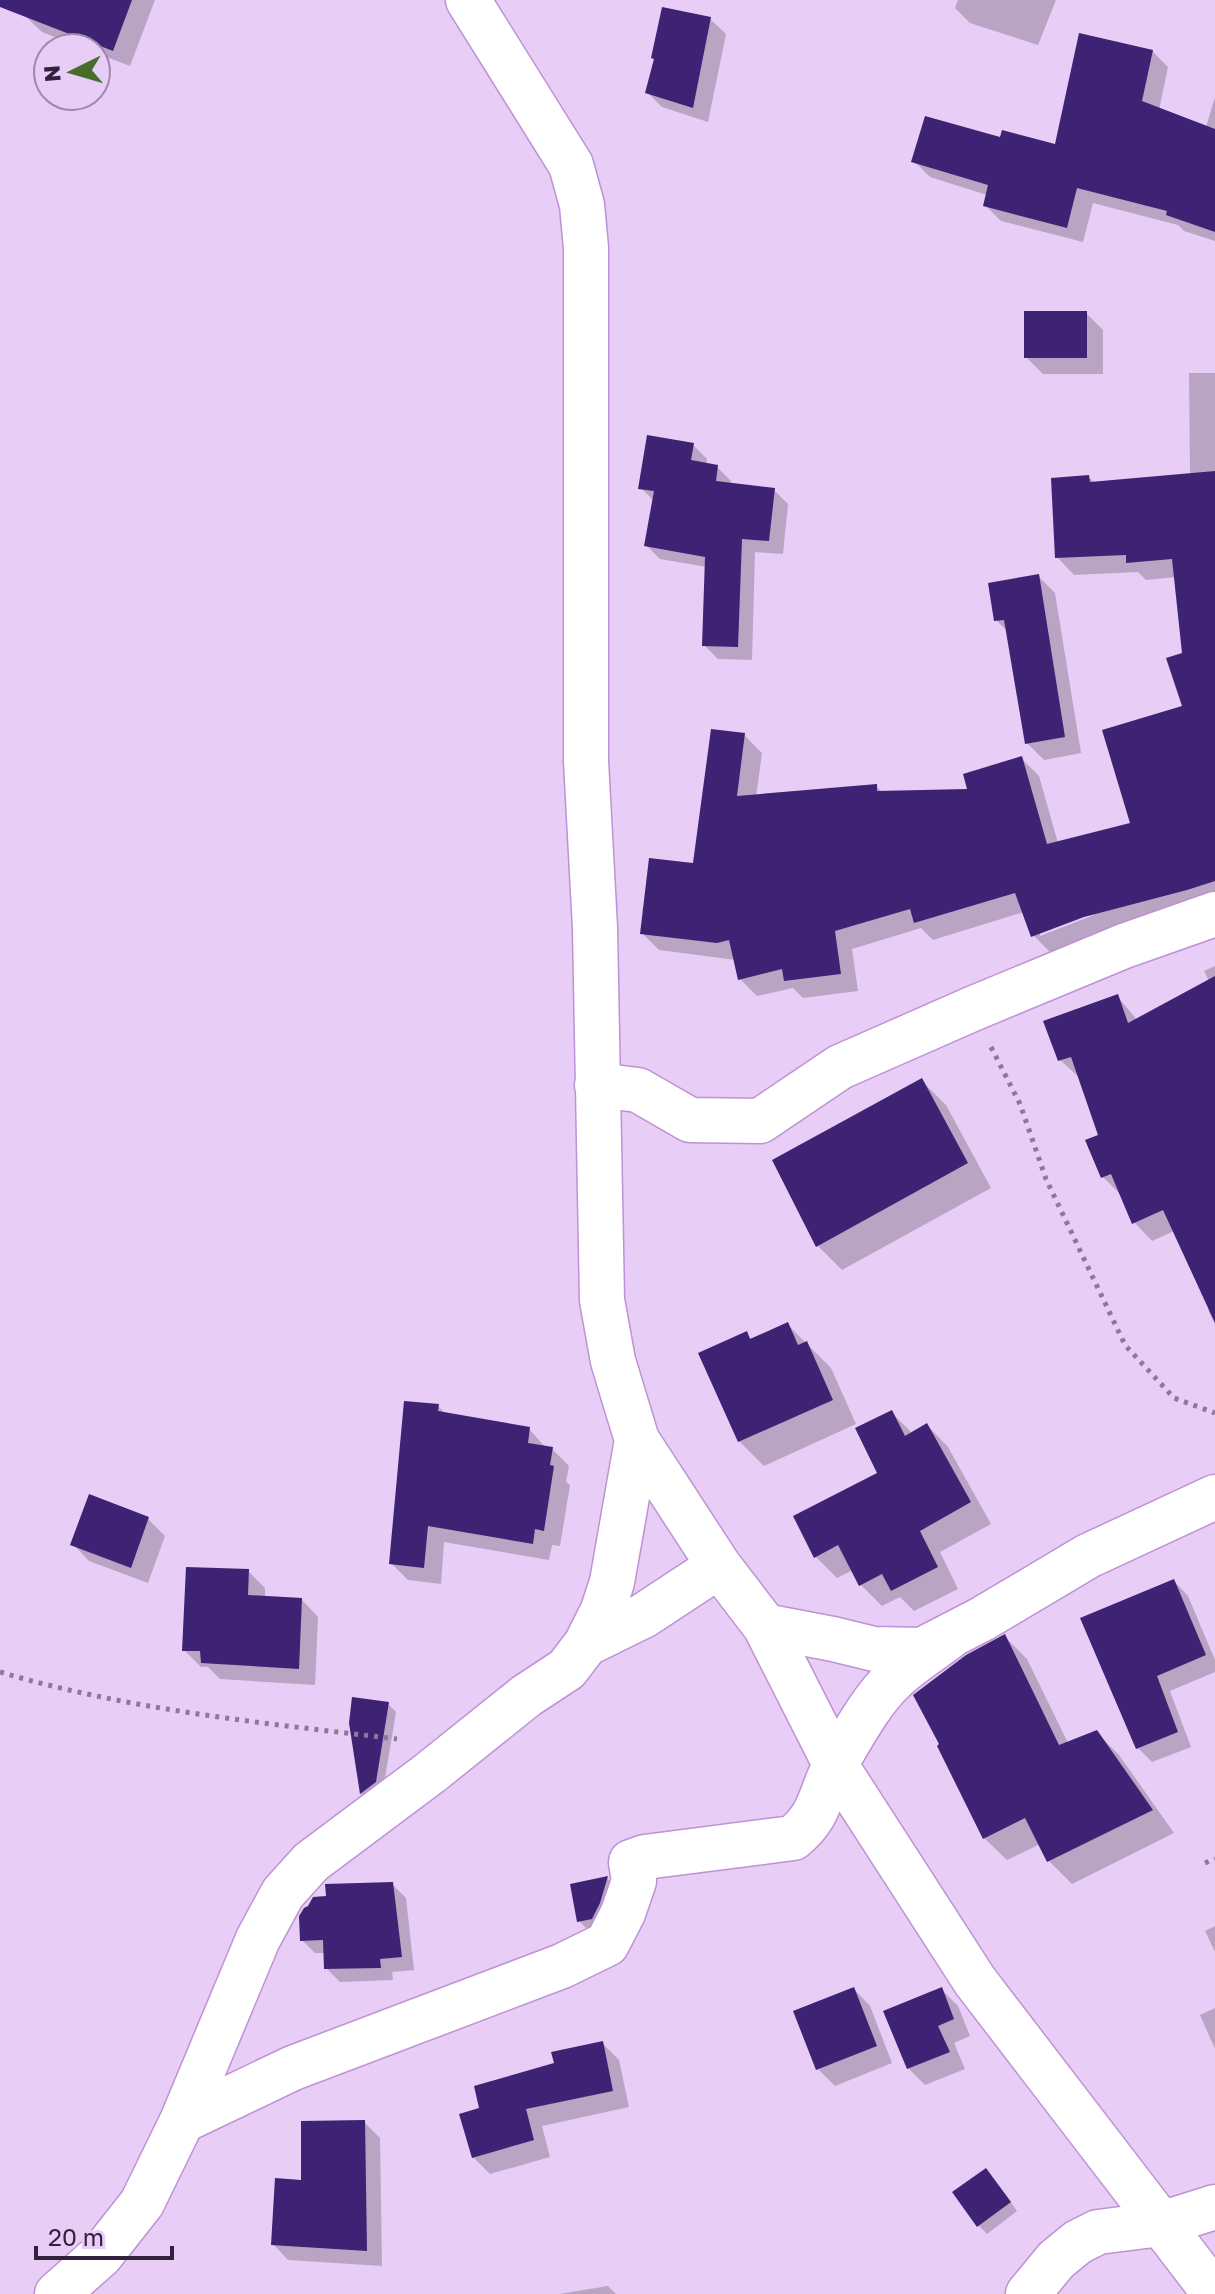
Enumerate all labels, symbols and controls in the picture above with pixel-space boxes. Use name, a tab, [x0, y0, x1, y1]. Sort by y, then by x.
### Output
north arrow	[32, 32, 112, 112]
text: N	[37, 64, 66, 83]
scale bar	[36, 2210, 172, 2260]
text: 20 m	[48, 2222, 104, 2251]

